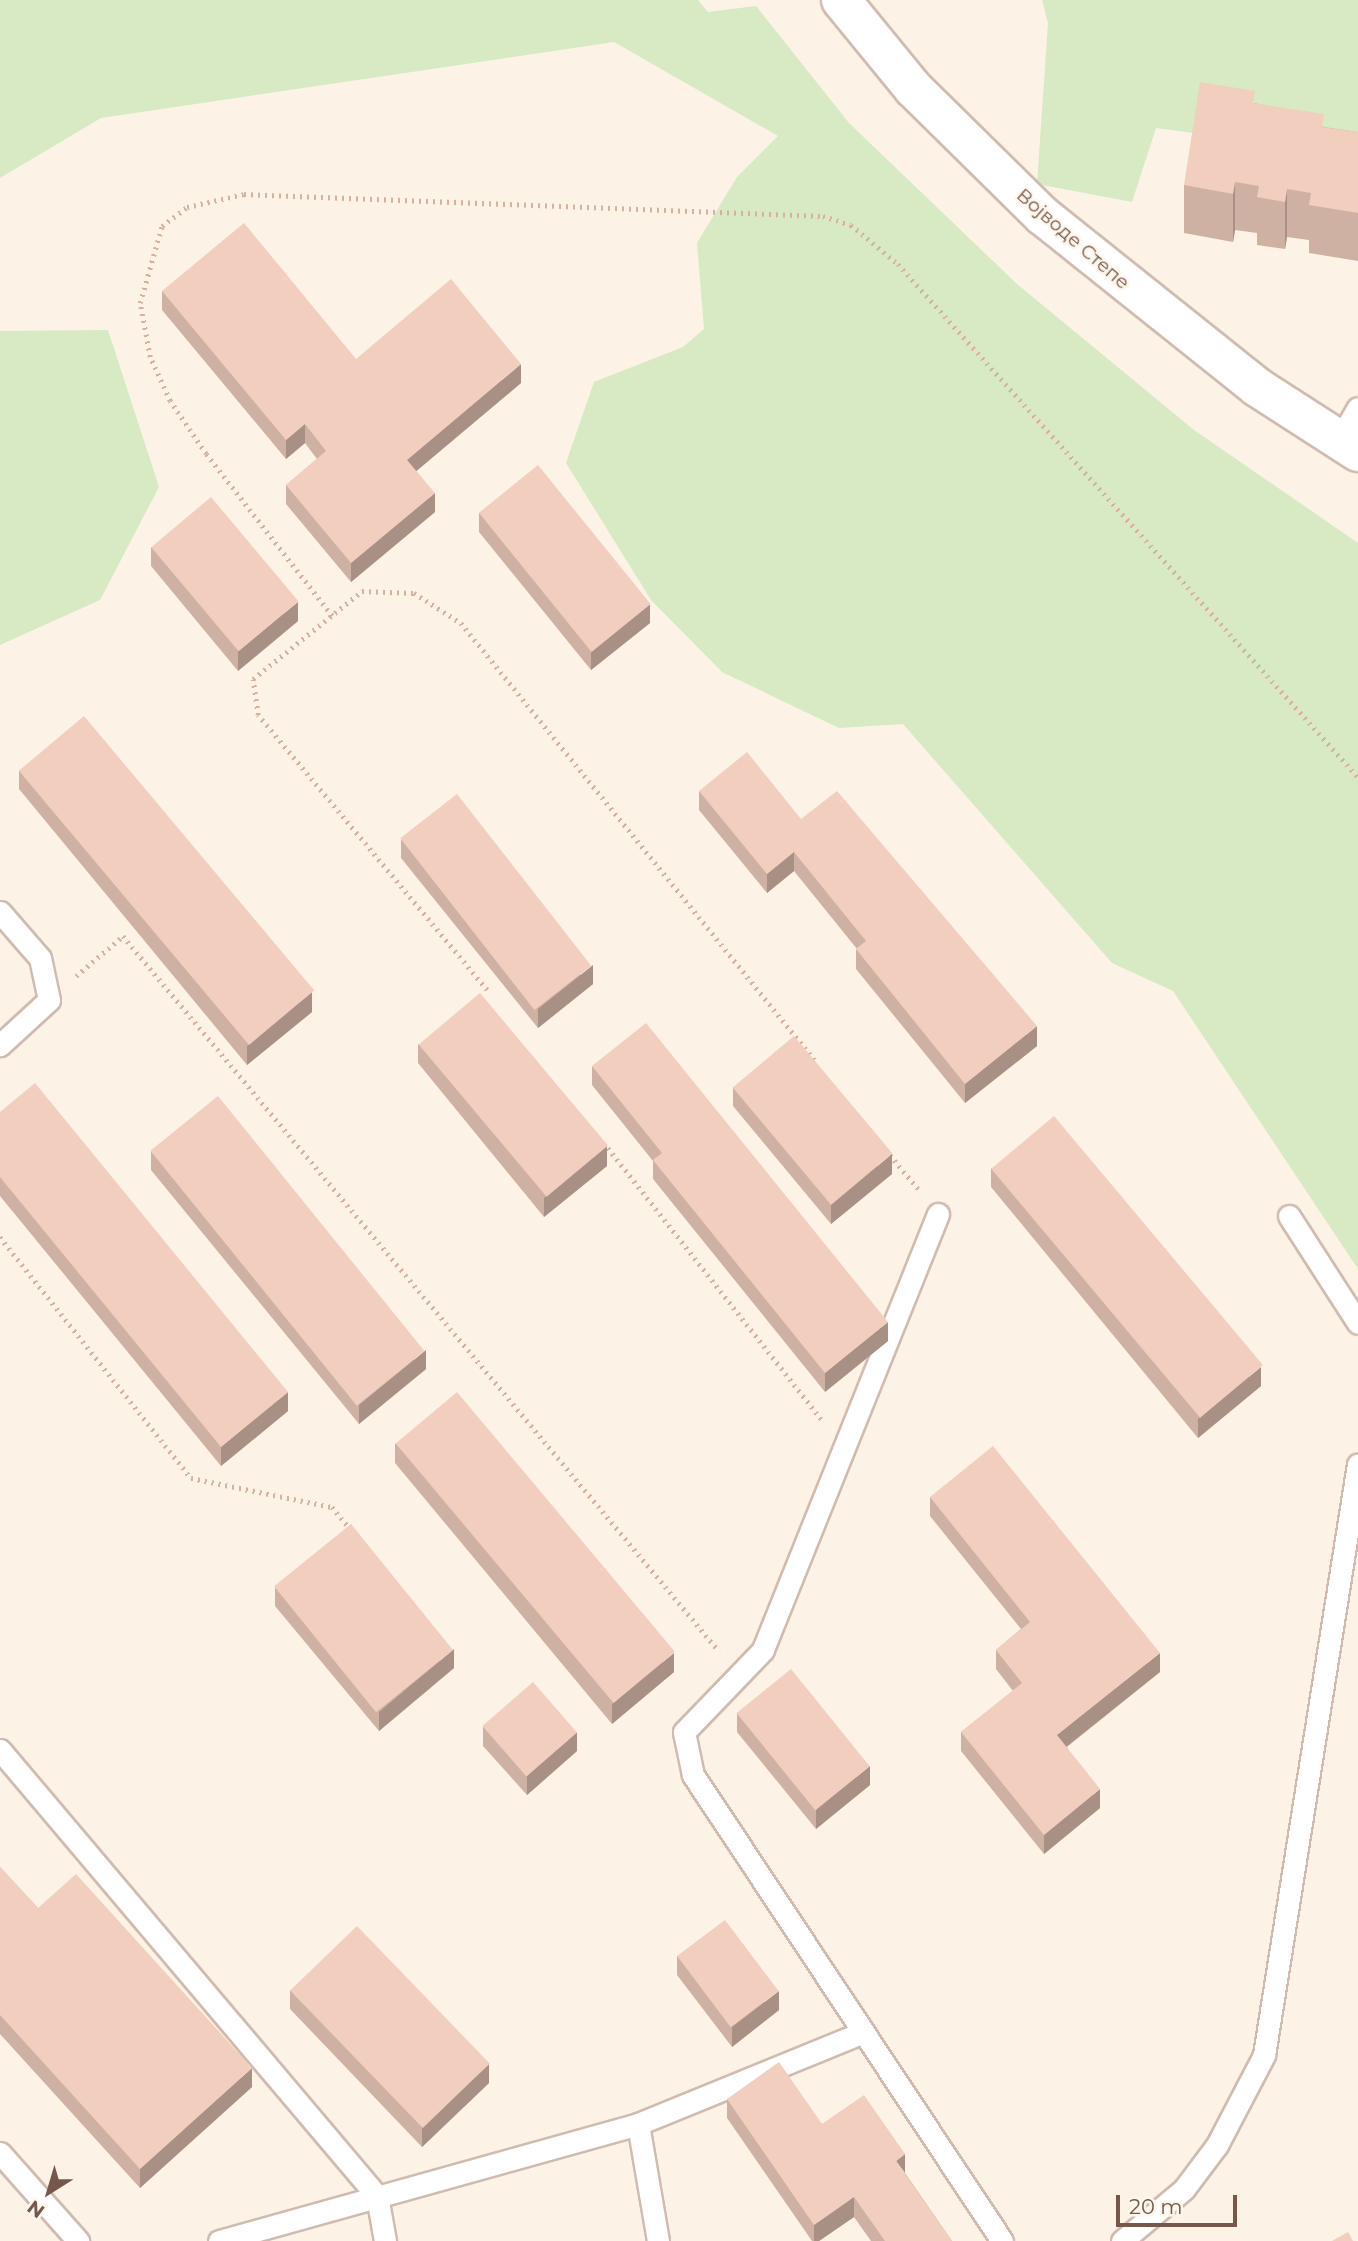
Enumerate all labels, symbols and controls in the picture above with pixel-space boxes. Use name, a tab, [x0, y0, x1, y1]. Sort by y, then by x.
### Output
street label: Војводе Степе	[1012, 184, 1134, 294]
north arrow	[14, 2157, 84, 2227]
scale bar	[1120, 2182, 1241, 2226]
text: 20 m	[1129, 2194, 1183, 2219]
text: N	[23, 2195, 49, 2223]

